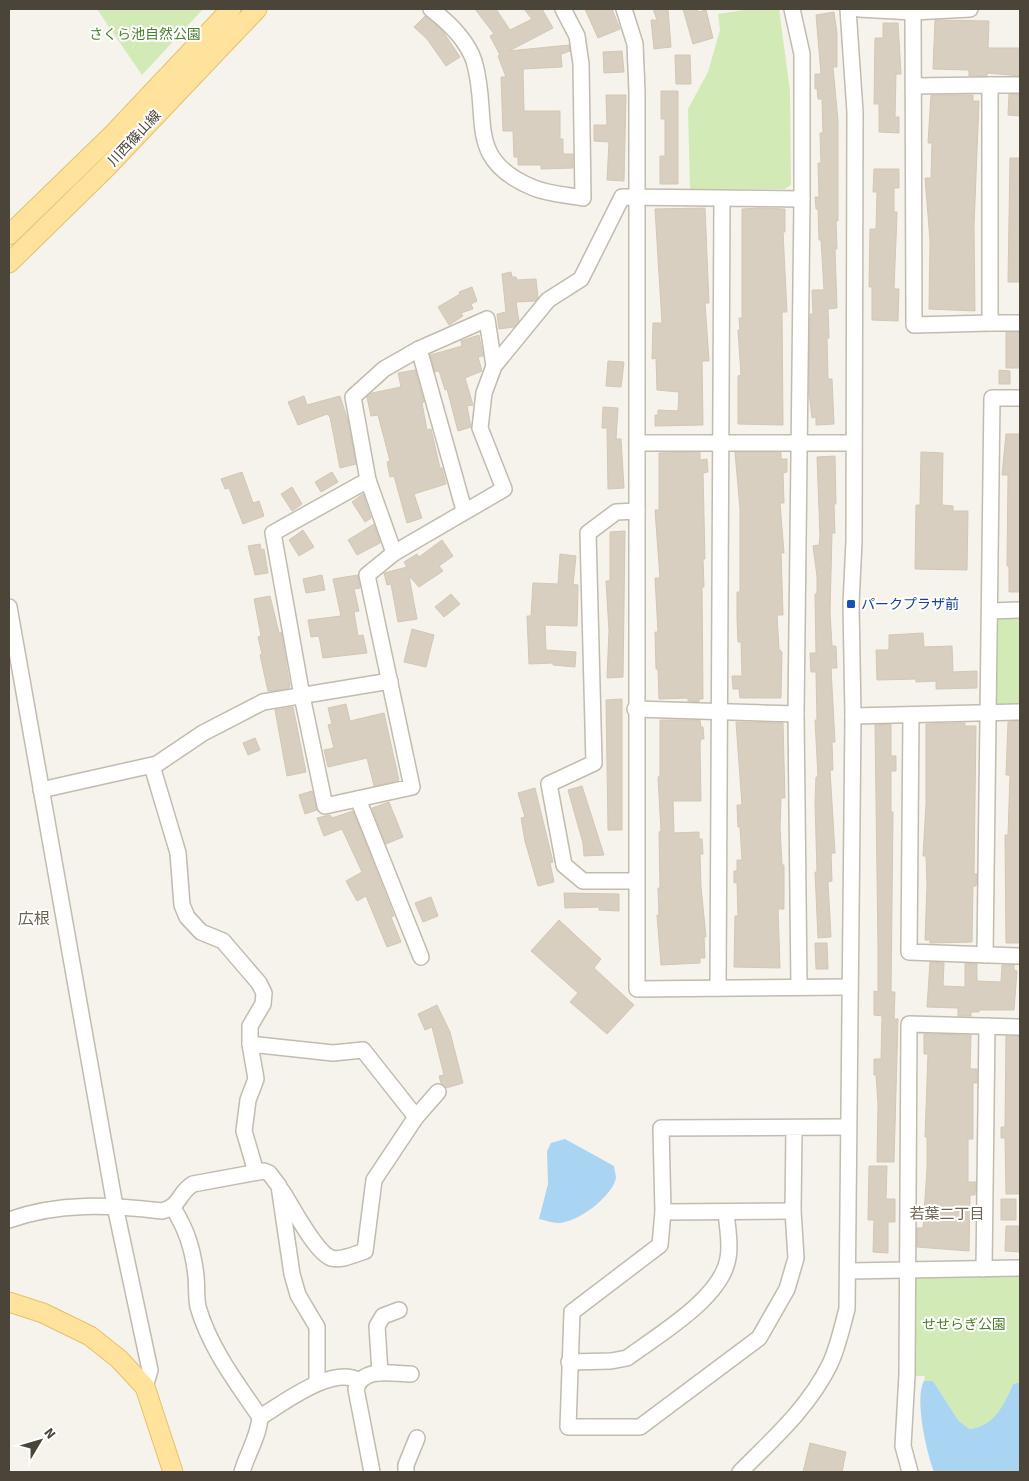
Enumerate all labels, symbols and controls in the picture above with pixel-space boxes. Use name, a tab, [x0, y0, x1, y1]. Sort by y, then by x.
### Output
park label: さくら池自然公園	[89, 25, 201, 45]
street label: 川西篠山線	[104, 106, 166, 171]
place label: パークプラザ前	[861, 595, 959, 615]
marker: パークプラザ前	[845, 598, 857, 610]
district label: 広根	[18, 908, 50, 930]
district label: 若葉二丁目	[909, 1204, 985, 1225]
park label: せせらぎ公園	[922, 1315, 1006, 1335]
north arrow	[15, 1416, 65, 1466]
text: N	[39, 1424, 60, 1443]

